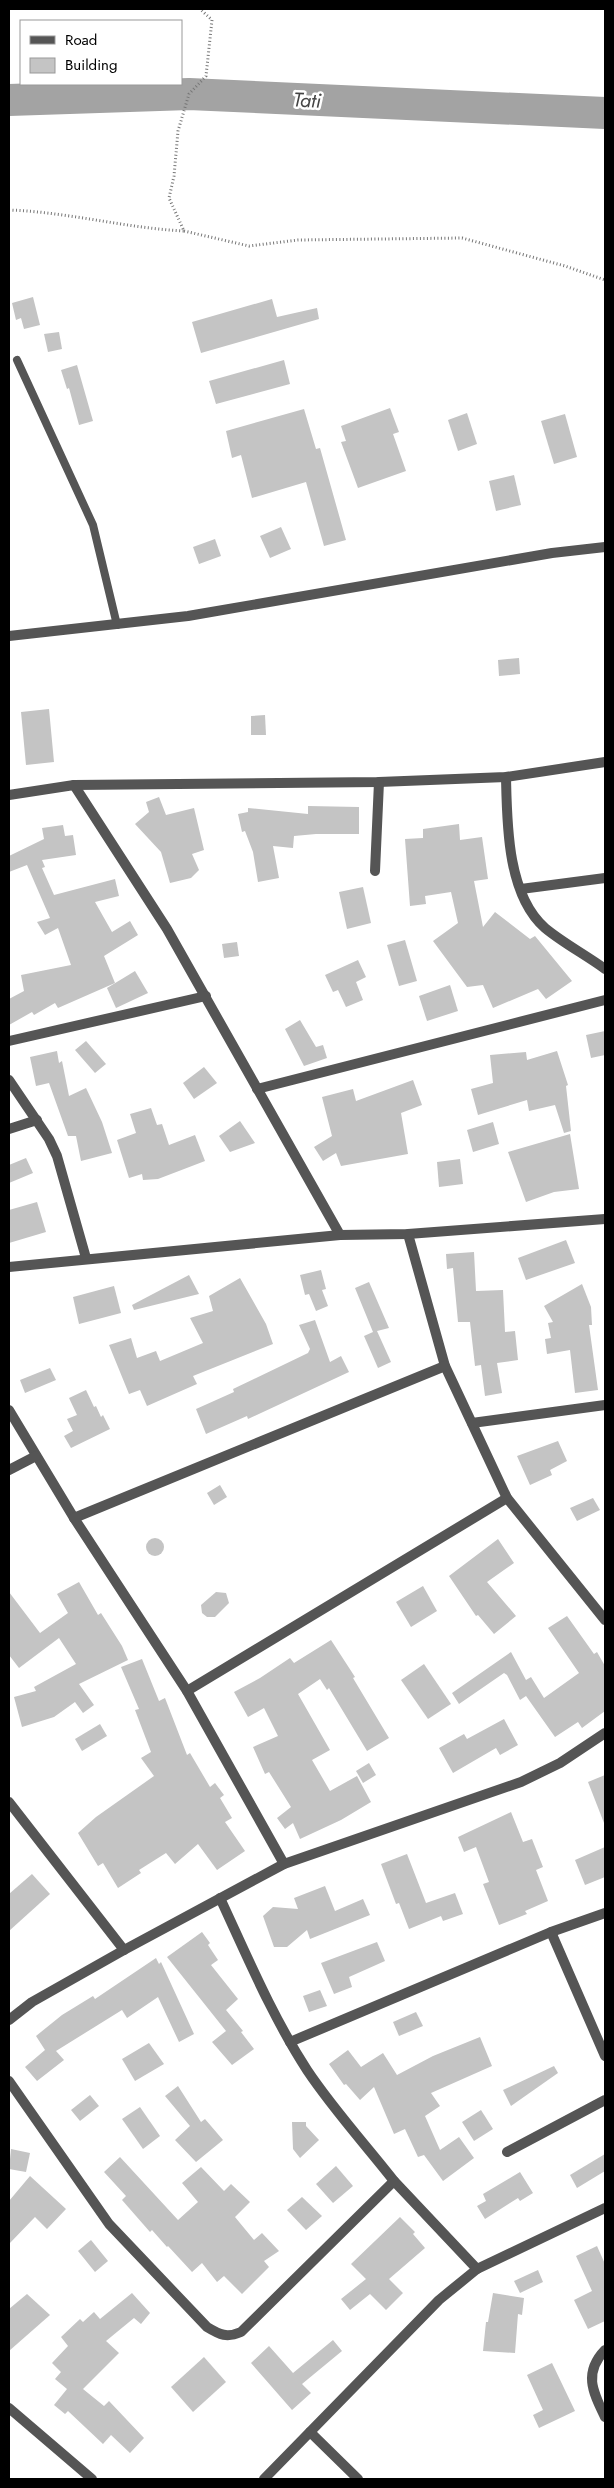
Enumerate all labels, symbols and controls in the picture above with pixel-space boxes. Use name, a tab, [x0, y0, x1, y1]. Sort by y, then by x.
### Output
legend	[20, 20, 182, 85]
text: Road	[65, 29, 97, 51]
text: Building	[65, 54, 117, 76]
water label: Tati	[292, 85, 323, 116]

